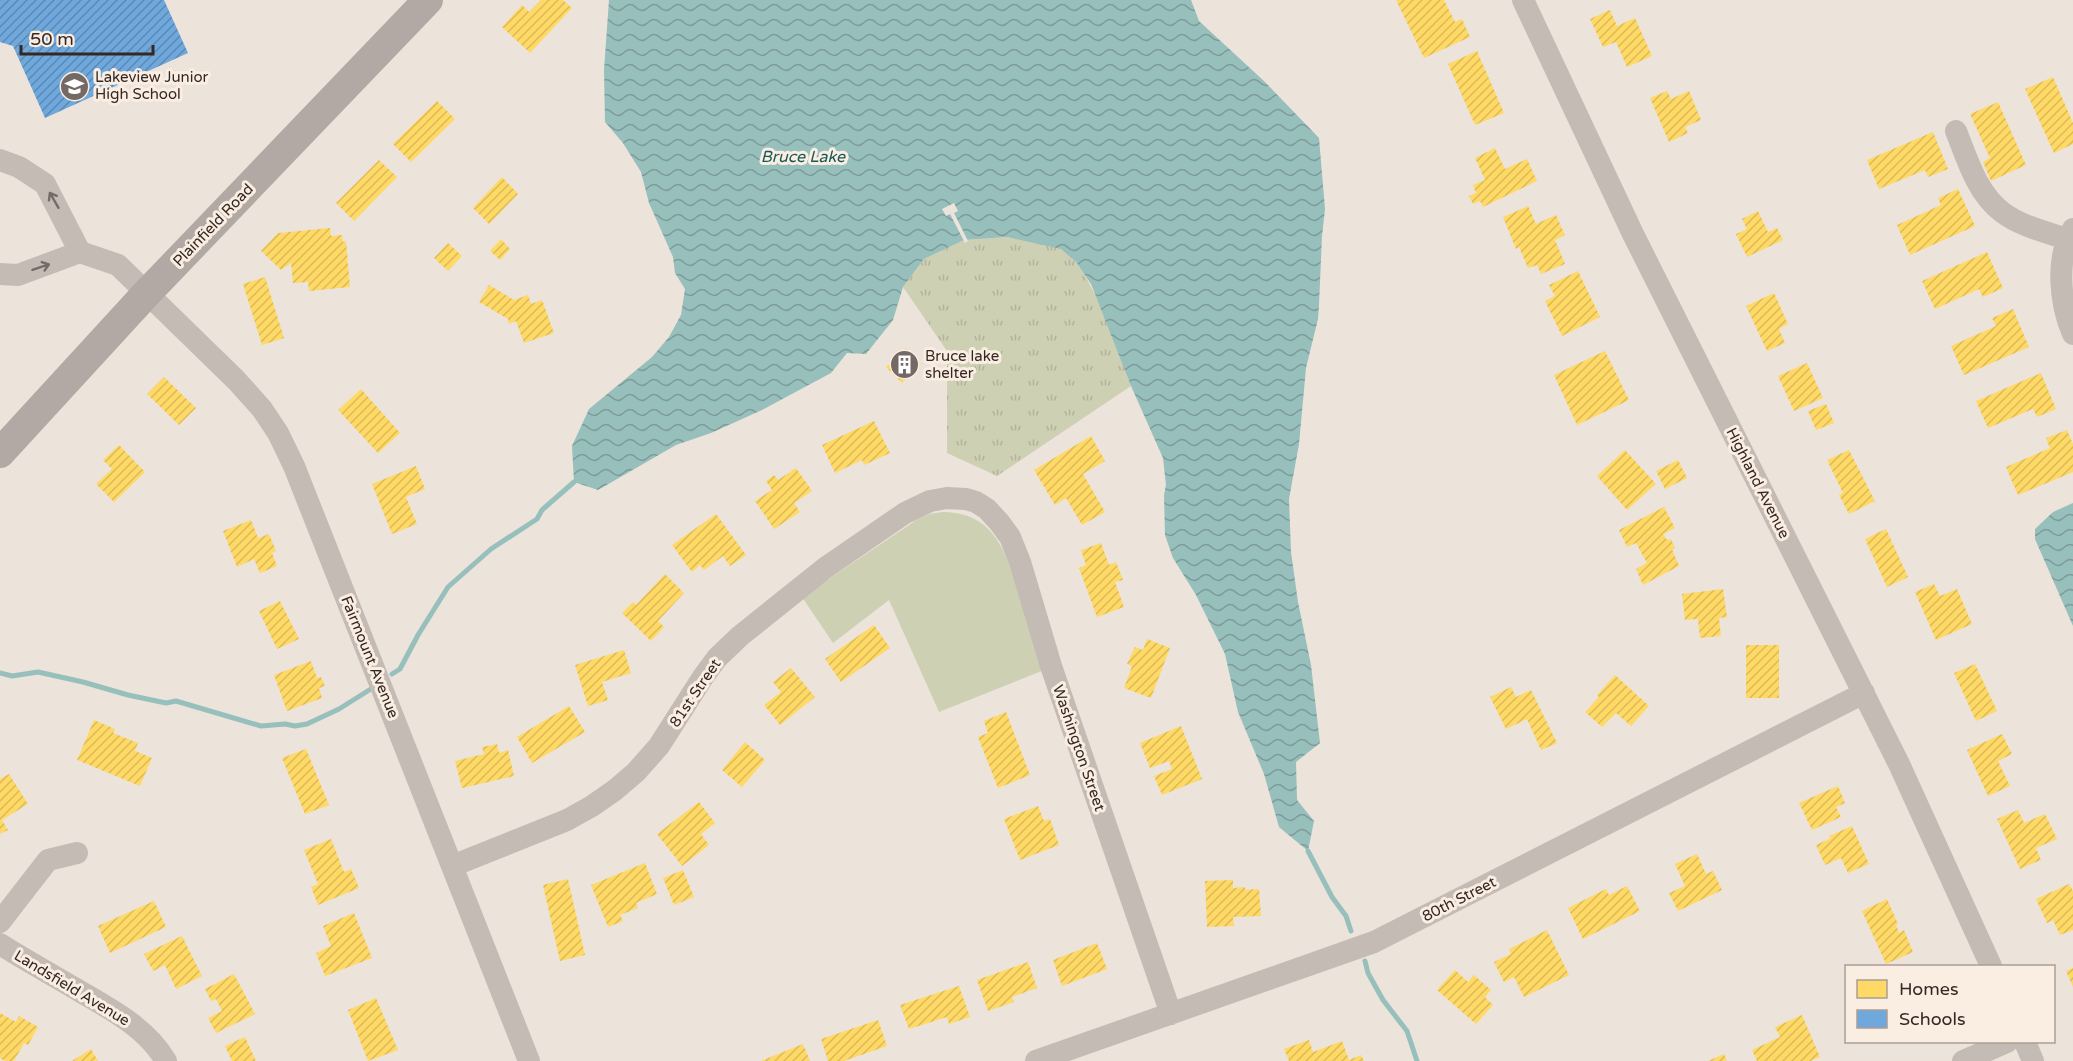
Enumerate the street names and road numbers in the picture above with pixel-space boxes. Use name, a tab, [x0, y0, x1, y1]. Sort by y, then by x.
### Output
street label: Plainfield Road	[169, 180, 257, 270]
street label: Highland Avenue	[1722, 425, 1794, 541]
street label: Fairmount Avenue	[337, 593, 403, 721]
street label: 81st Street	[666, 655, 725, 731]
street label: Washington Street	[1049, 683, 1109, 814]
street label: 80th Street	[1419, 873, 1499, 925]
street label: Landsfield Avenue	[11, 946, 133, 1030]

